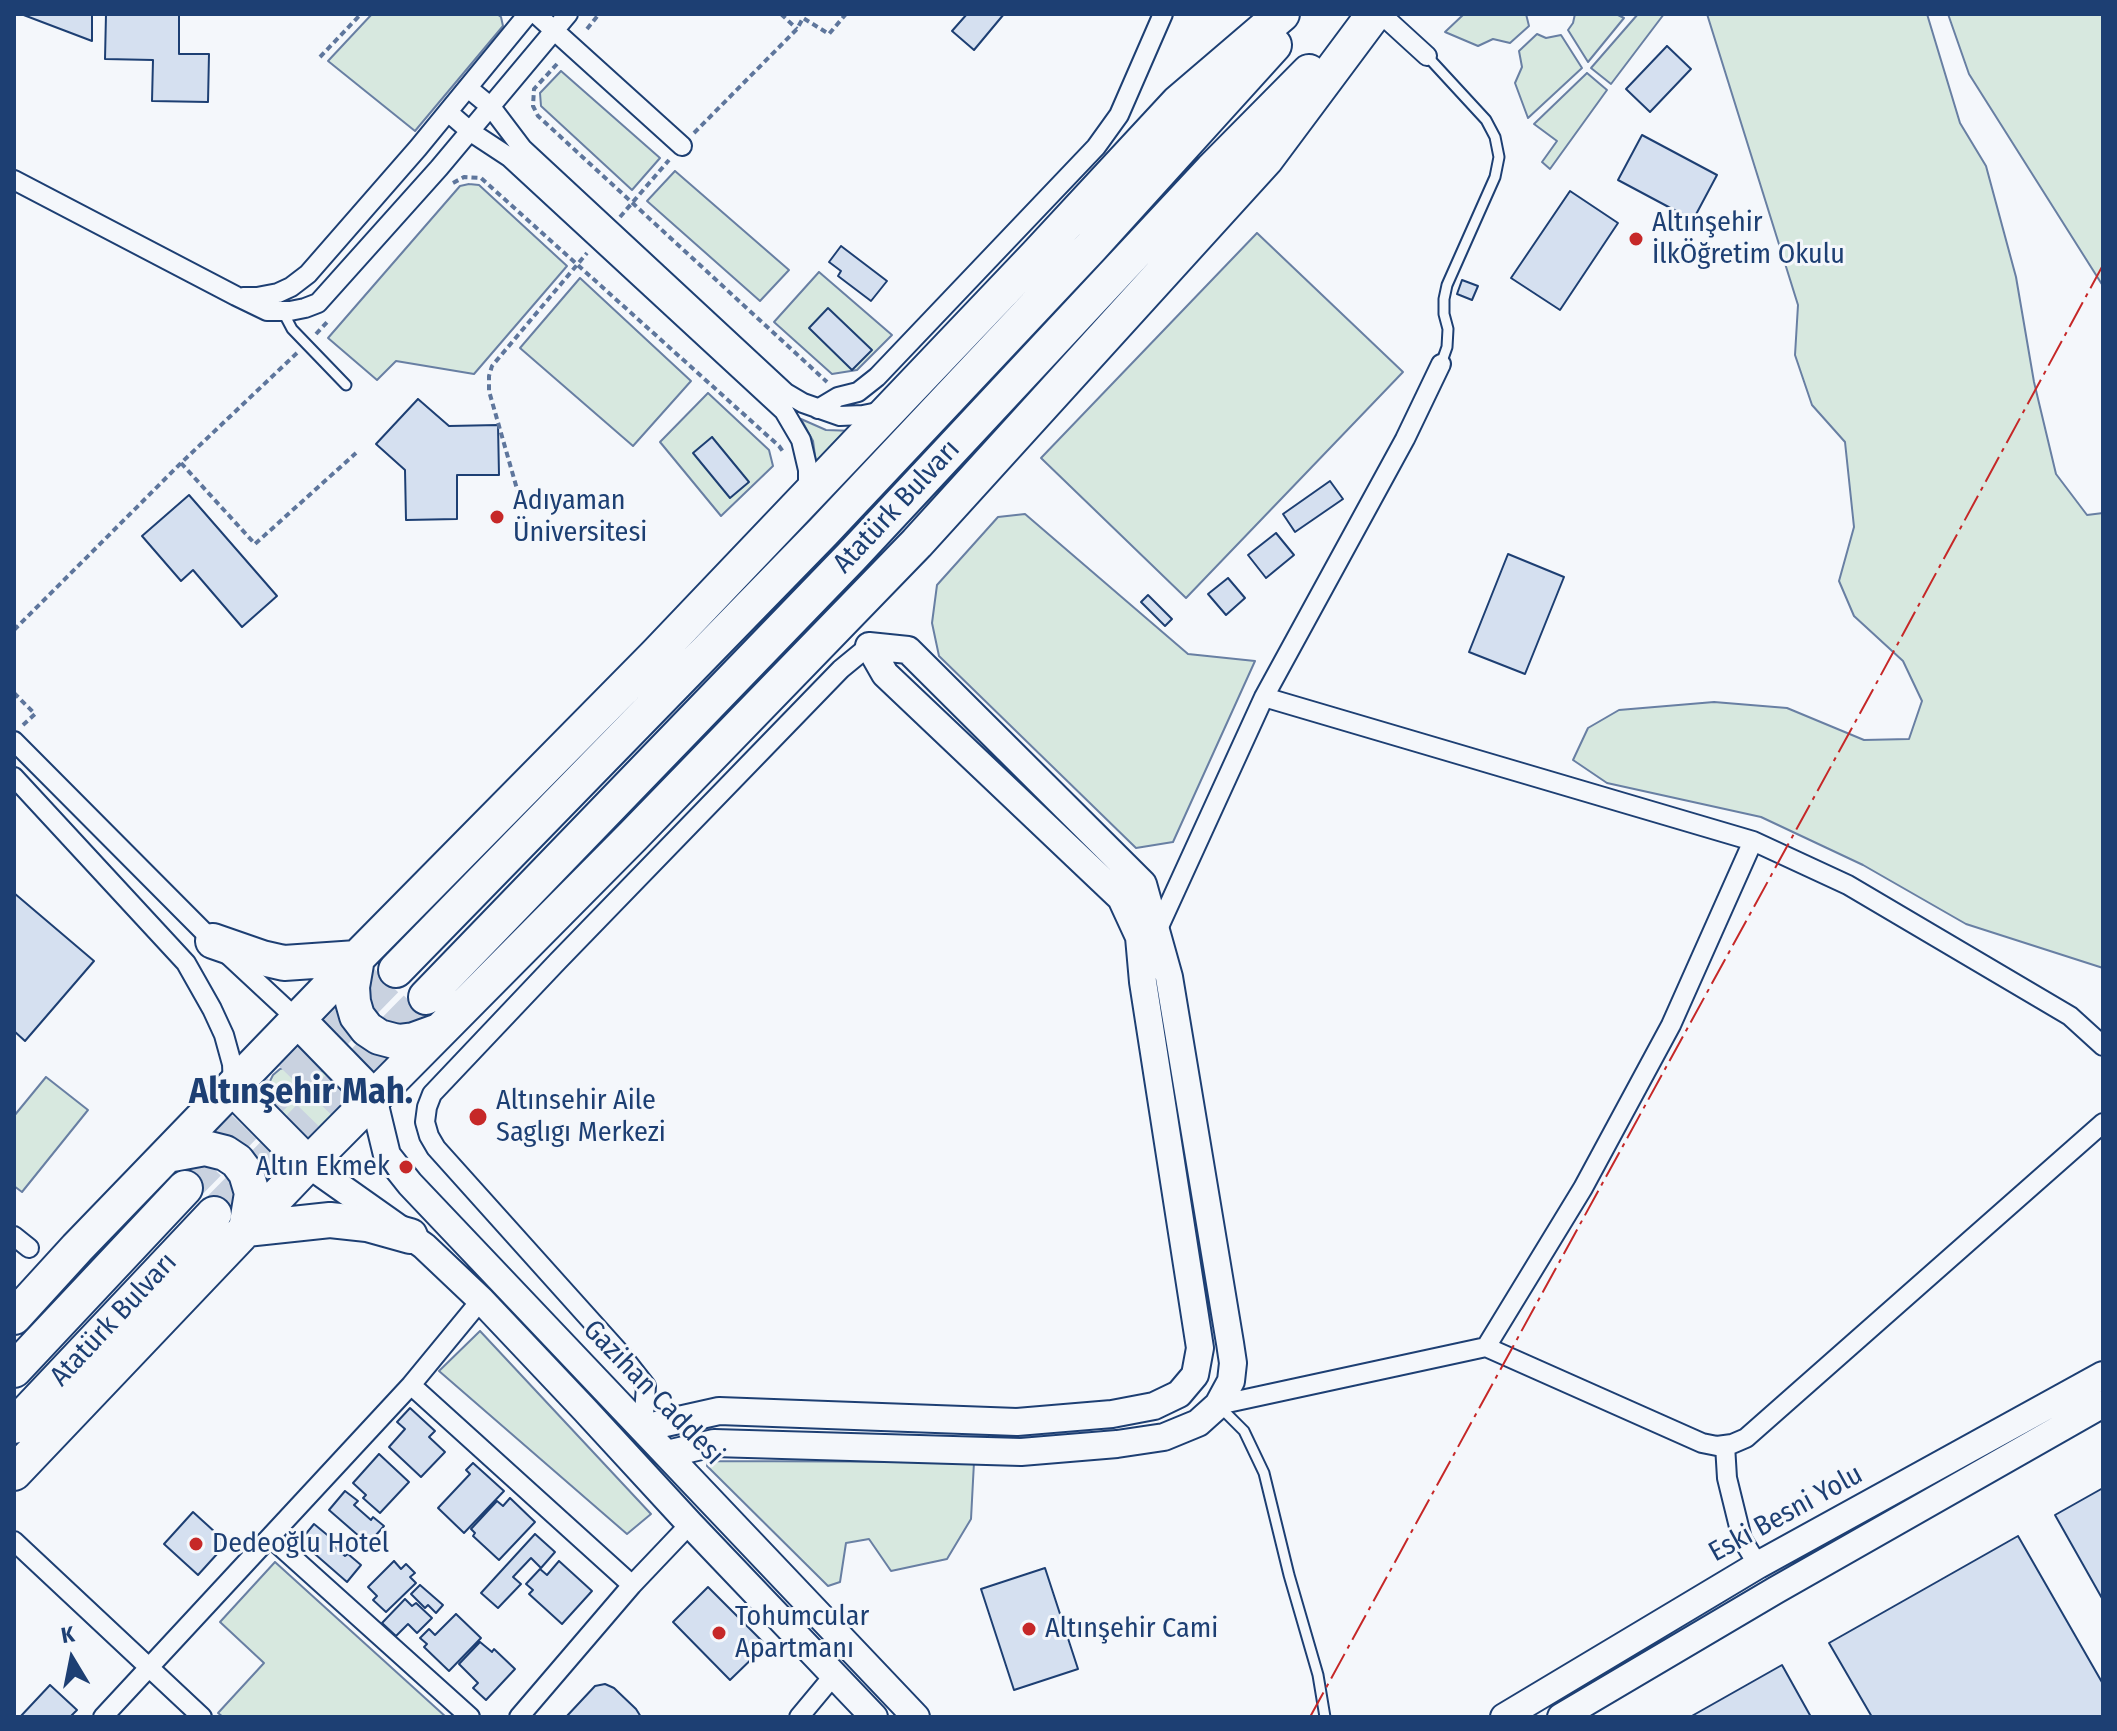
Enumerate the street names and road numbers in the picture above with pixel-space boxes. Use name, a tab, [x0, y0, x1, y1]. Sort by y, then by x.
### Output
street label: Atatürk Bulvarı	[827, 433, 967, 581]
street label: Atatürk Bulvarı	[44, 1246, 184, 1394]
street label: Gazihan Caddesi	[576, 1314, 730, 1472]
street label: Eski Besni Yolu	[1703, 1458, 1869, 1570]

